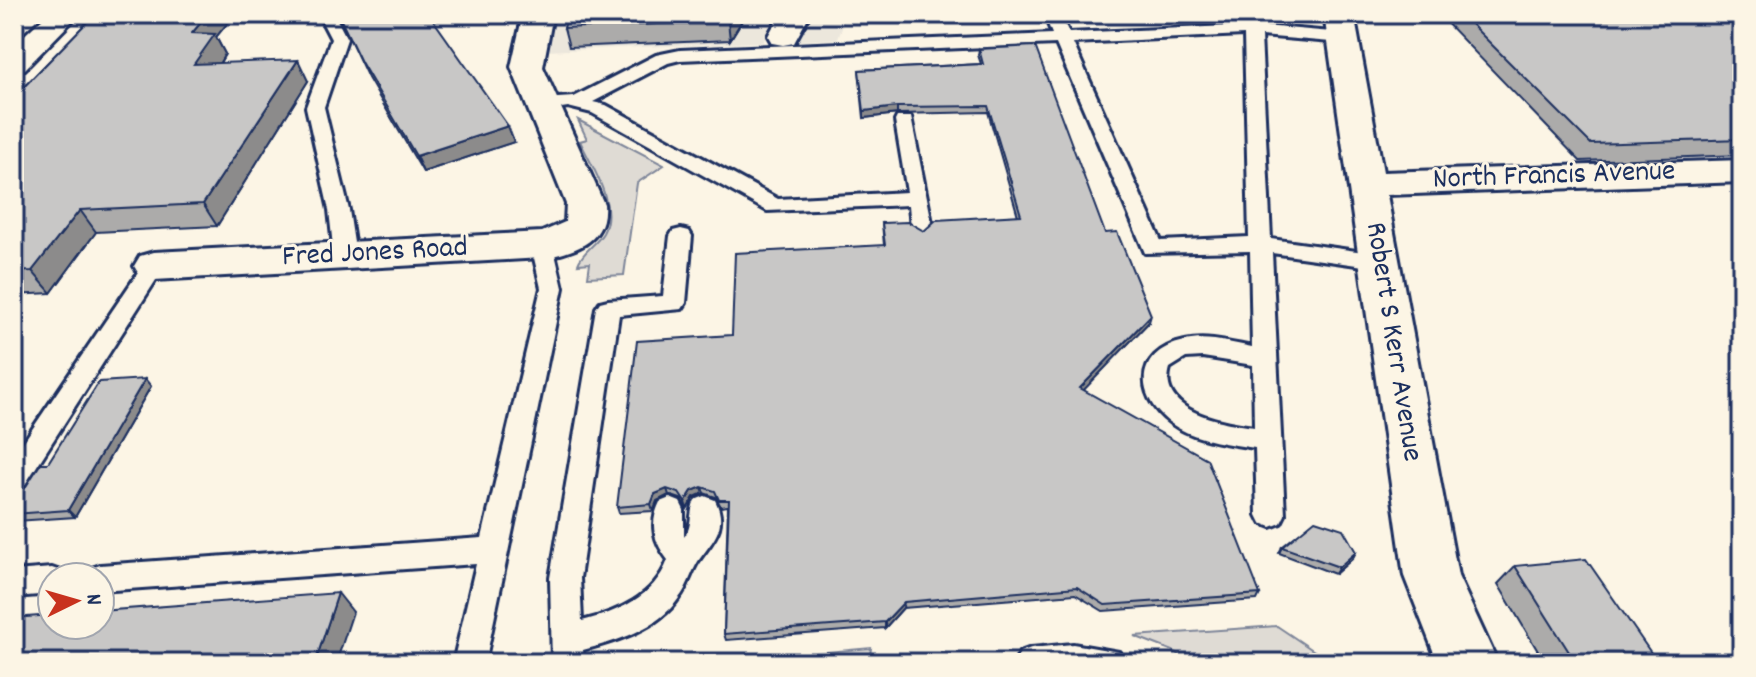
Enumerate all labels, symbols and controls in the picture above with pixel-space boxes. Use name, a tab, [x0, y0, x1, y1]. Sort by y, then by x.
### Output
street label: North Francis Avenue	[1432, 151, 1676, 203]
street label: Robert S Kerr Avenue	[1352, 219, 1432, 465]
street label: Fred Jones Road	[281, 228, 469, 280]
north arrow	[36, 561, 116, 641]
text: N	[77, 593, 108, 606]

